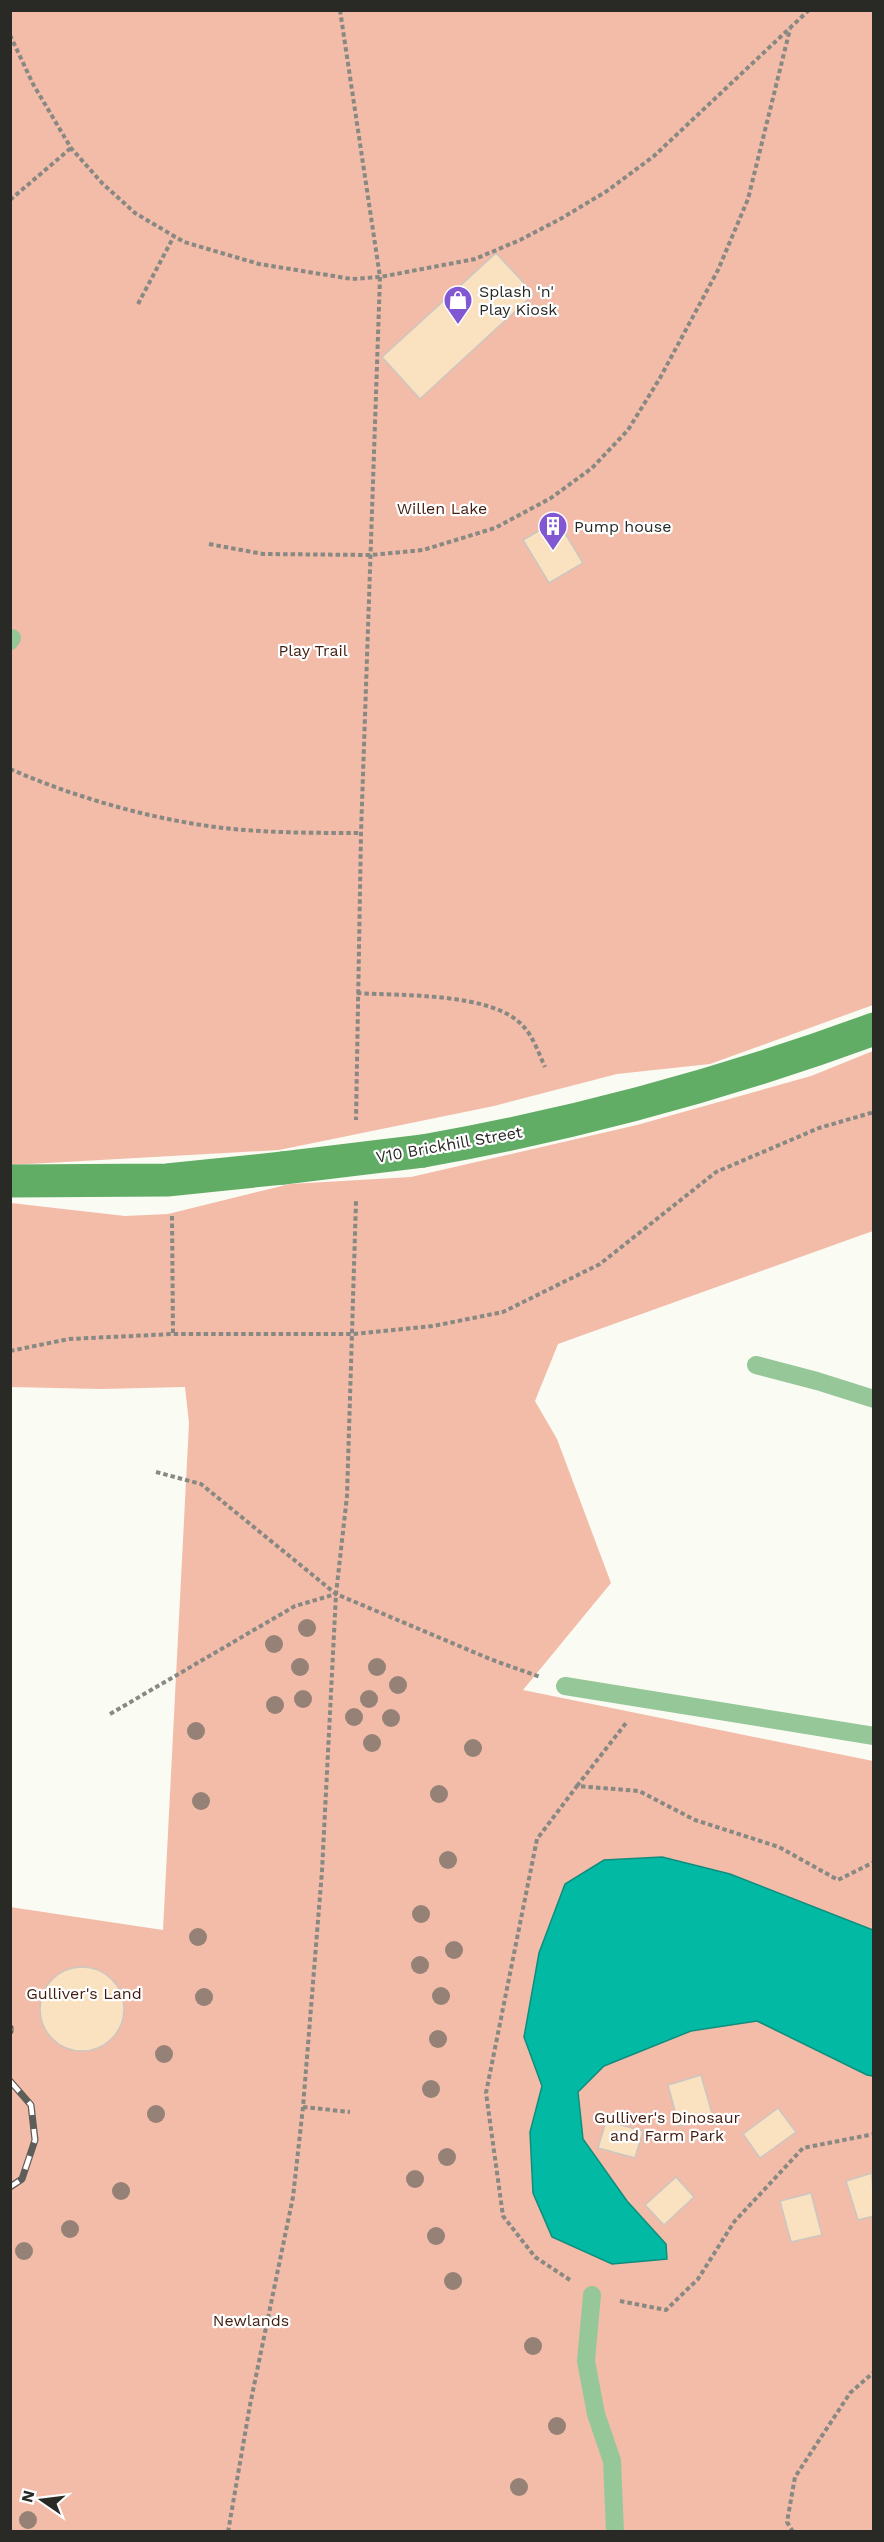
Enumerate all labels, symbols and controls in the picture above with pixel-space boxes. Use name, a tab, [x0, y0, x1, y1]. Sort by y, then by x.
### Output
place label: Splash 'n' Play Kiosk	[479, 282, 557, 319]
shop icon: Splash 'n' Play Kiosk	[442, 284, 474, 326]
park label: Willen Lake	[397, 499, 487, 518]
building icon: Pump house	[537, 510, 569, 552]
place label: Pump house	[574, 517, 671, 536]
park label: Play Trail	[278, 641, 348, 660]
street label: V10 Brickhill Street	[374, 1122, 524, 1167]
park label: Gulliver's Land	[26, 1984, 142, 2003]
park label: Gulliver's Dinosaur and Farm Park	[594, 2108, 741, 2145]
park label: Newlands	[213, 2311, 289, 2330]
north arrow	[12, 2470, 72, 2530]
text: N	[17, 2488, 39, 2505]

